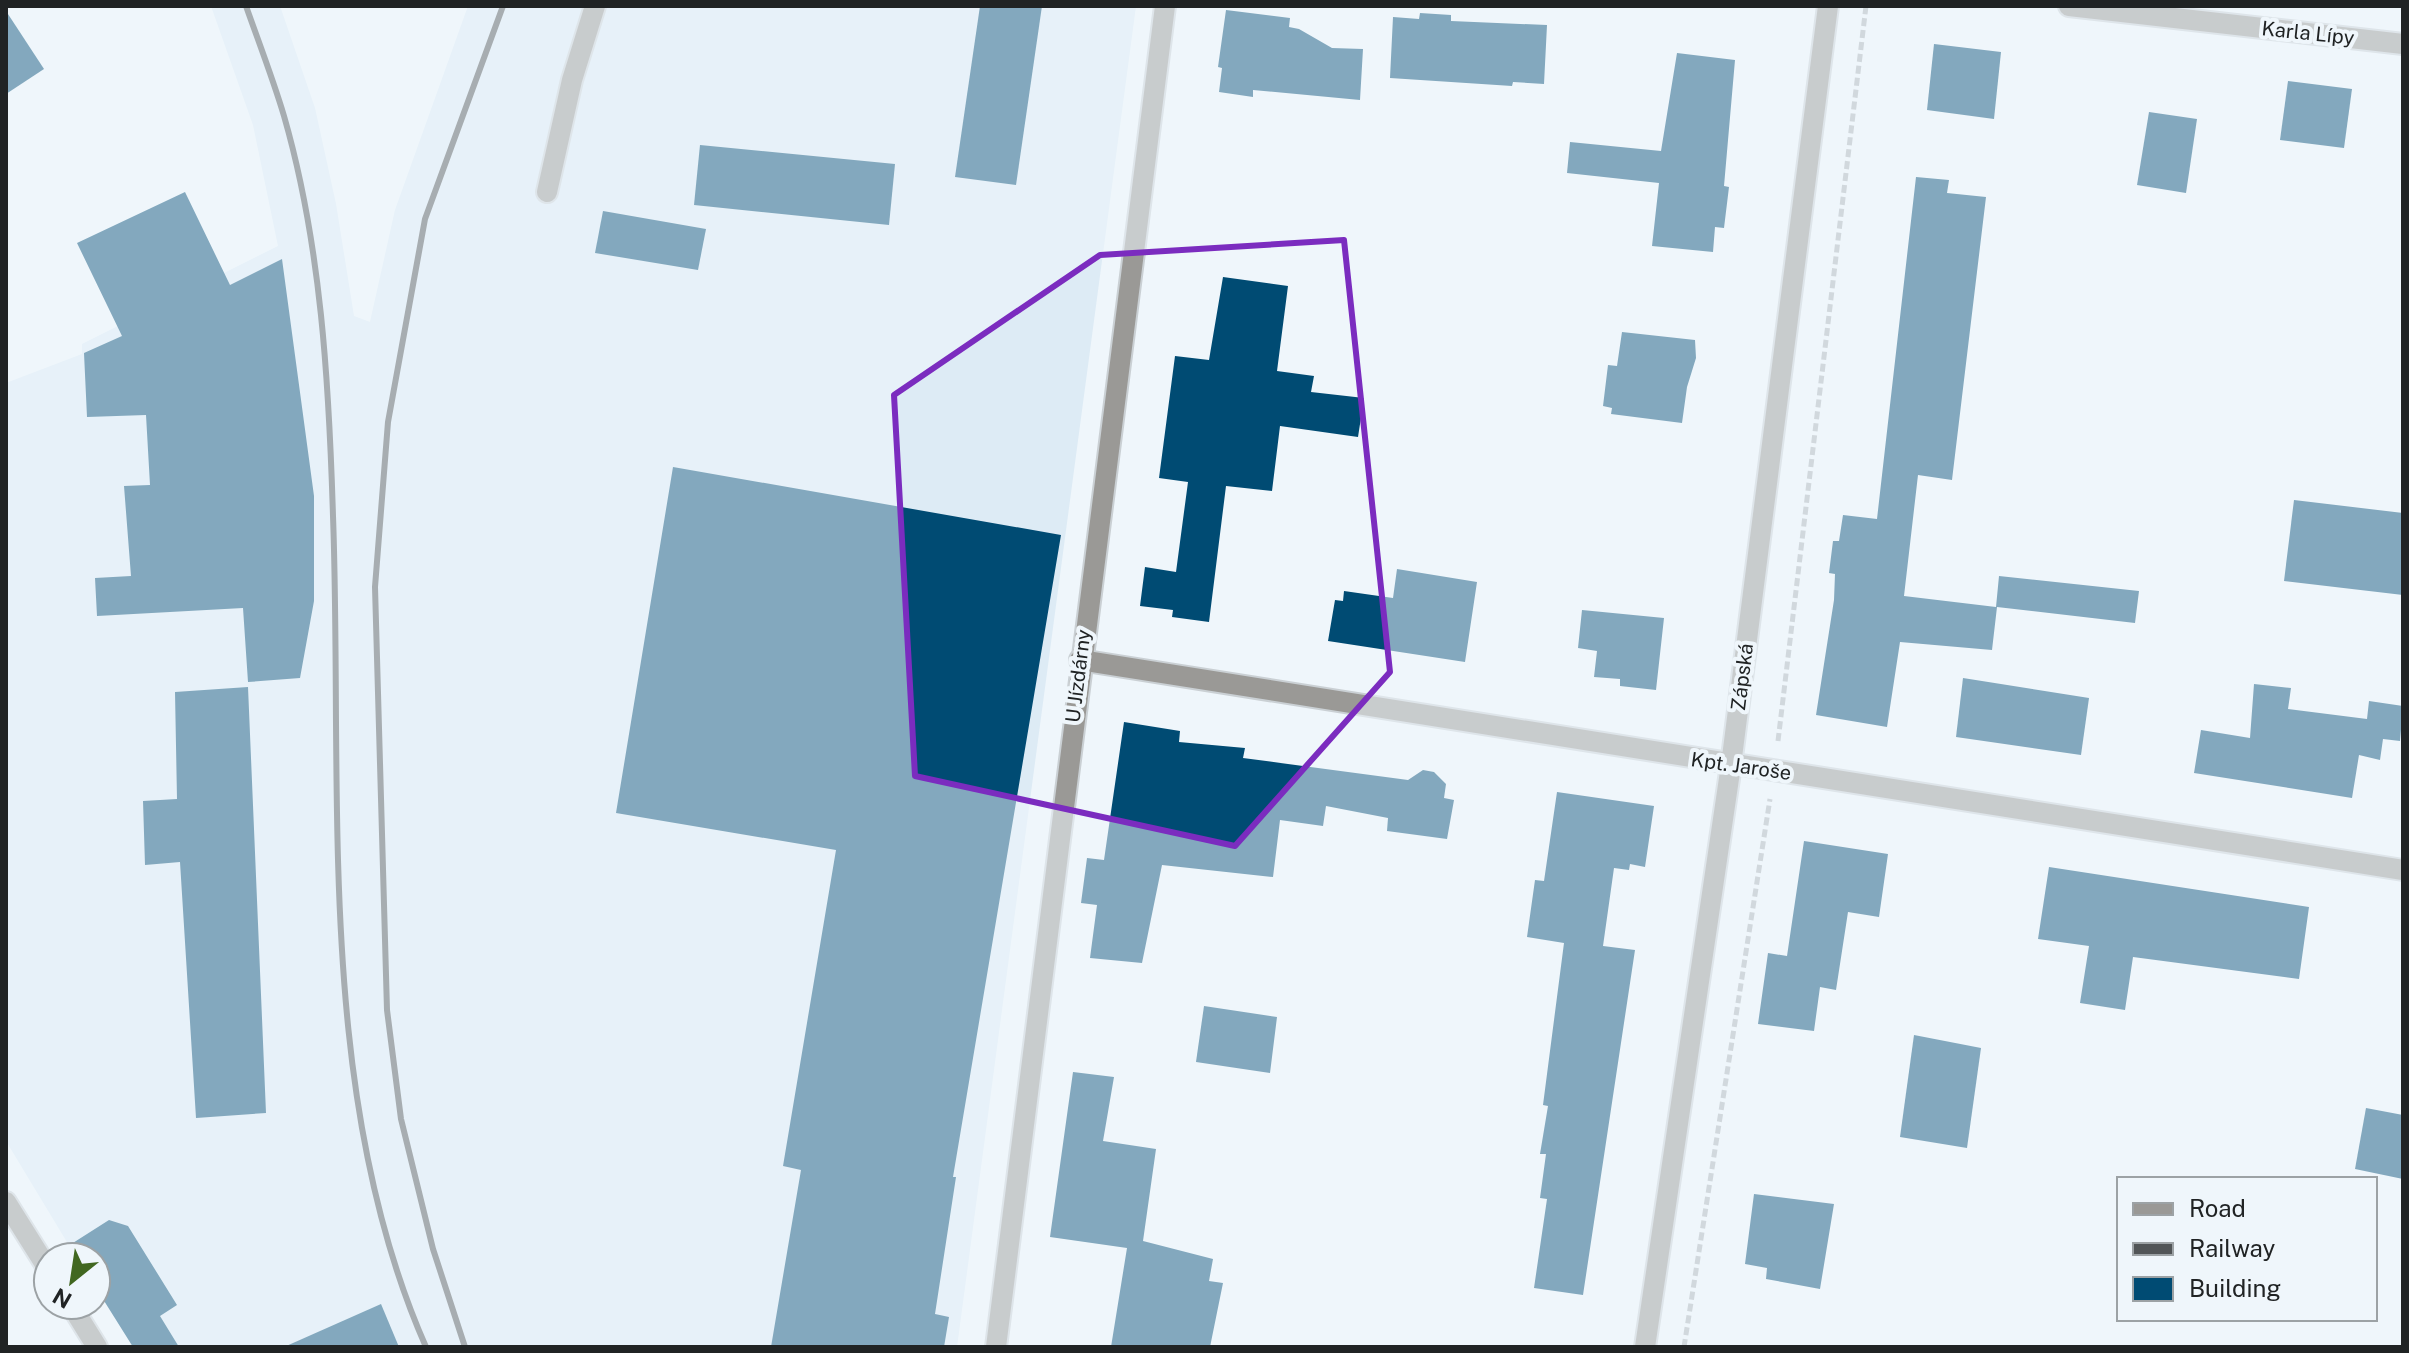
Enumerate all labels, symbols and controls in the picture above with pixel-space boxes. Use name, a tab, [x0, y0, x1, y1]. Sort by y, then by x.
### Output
street label: Karla Lípy	[2260, 16, 2356, 50]
street label: U Jízdárny	[1060, 628, 1096, 724]
street label: Zápská	[1726, 642, 1758, 712]
street label: Kpt. Jaroše	[1689, 747, 1793, 785]
legend	[2117, 1177, 2377, 1321]
text: Road	[2189, 1194, 2246, 1222]
text: Railway	[2189, 1234, 2275, 1262]
north arrow	[32, 1241, 112, 1321]
text: Building	[2189, 1274, 2281, 1302]
text: N	[48, 1283, 76, 1314]

